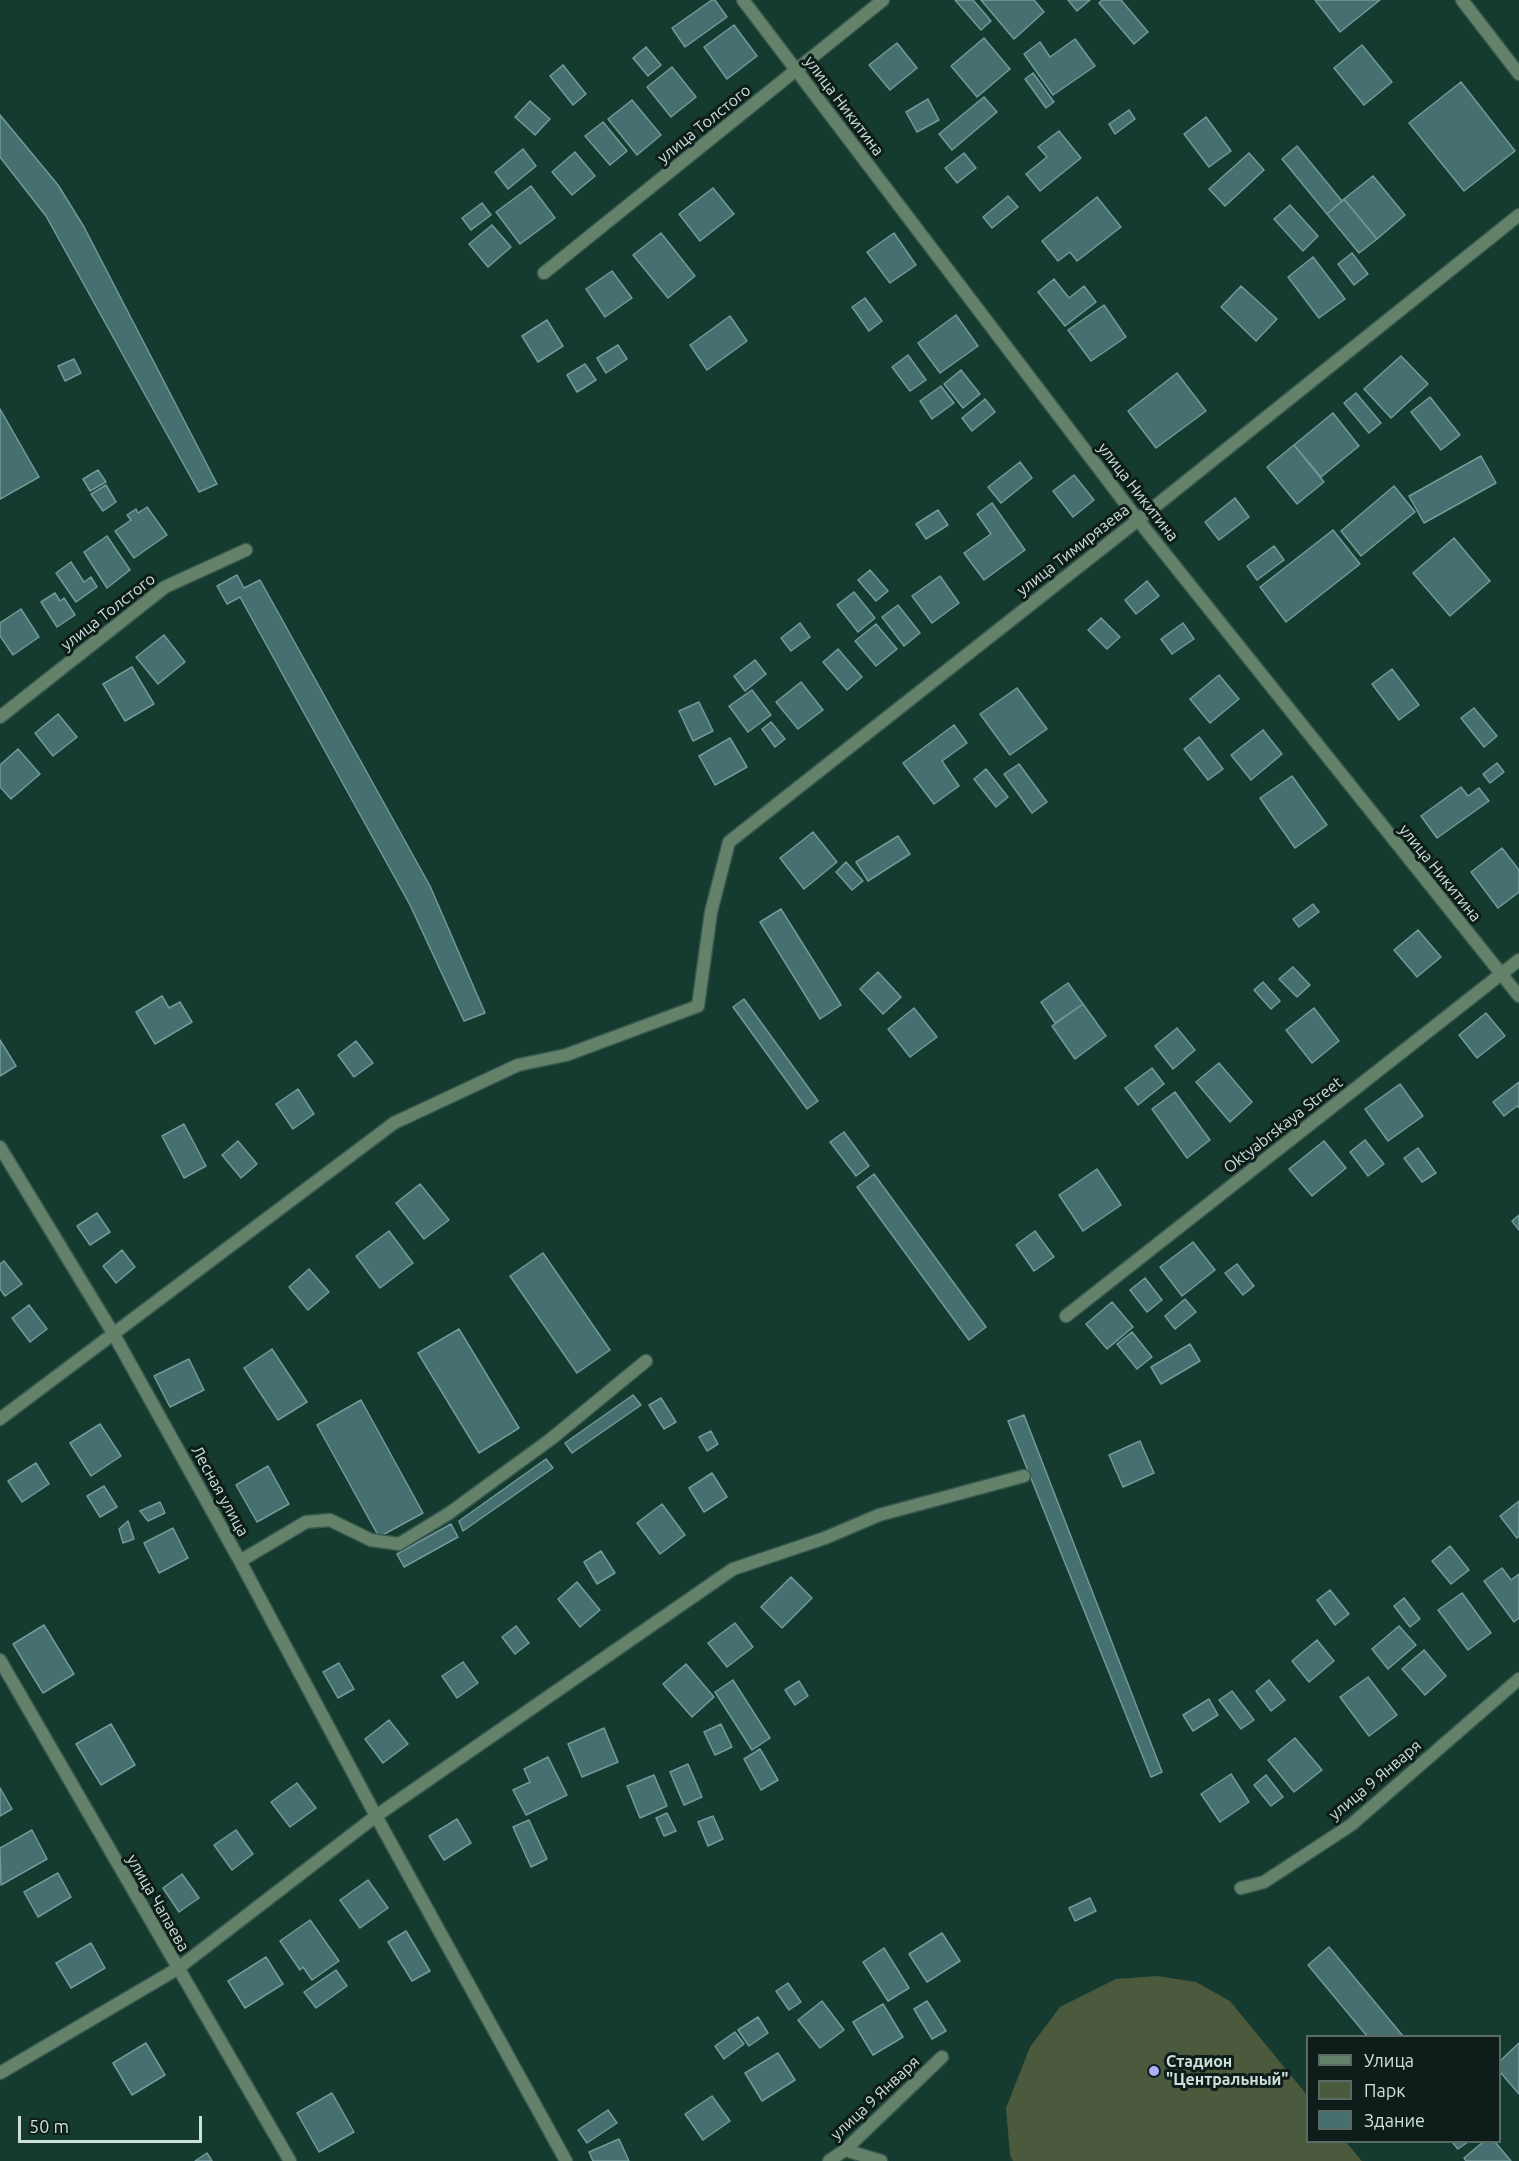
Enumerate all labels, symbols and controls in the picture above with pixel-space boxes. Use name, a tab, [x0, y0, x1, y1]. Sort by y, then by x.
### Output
street label: улица Никитина	[800, 52, 888, 160]
street label: улица Толстого	[654, 81, 754, 167]
street label: улица Никитина	[1094, 439, 1182, 545]
street label: улица Тимирязева	[1013, 500, 1133, 600]
street label: улица Толстого	[57, 569, 159, 655]
street label: улица Никитина	[1395, 820, 1485, 926]
street label: Oktyabrskaya Street	[1220, 1073, 1346, 1177]
street label: Лесная улица	[187, 1442, 253, 1540]
street label: улица 9 Января	[1325, 1736, 1425, 1824]
street label: улица Чапаева	[122, 1851, 194, 1955]
legend	[1306, 2035, 1501, 2143]
text: Улица	[1364, 2050, 1414, 2070]
street label: улица 9 Января	[827, 2052, 923, 2144]
place label: Стадион "Центральный"	[1166, 2052, 1289, 2090]
marker: Стадион "Центральный"	[1147, 2064, 1161, 2078]
text: Парк	[1364, 2080, 1405, 2100]
scale bar	[21, 2104, 206, 2142]
text: Здание	[1364, 2110, 1425, 2130]
text: 50 m	[29, 2116, 69, 2136]

